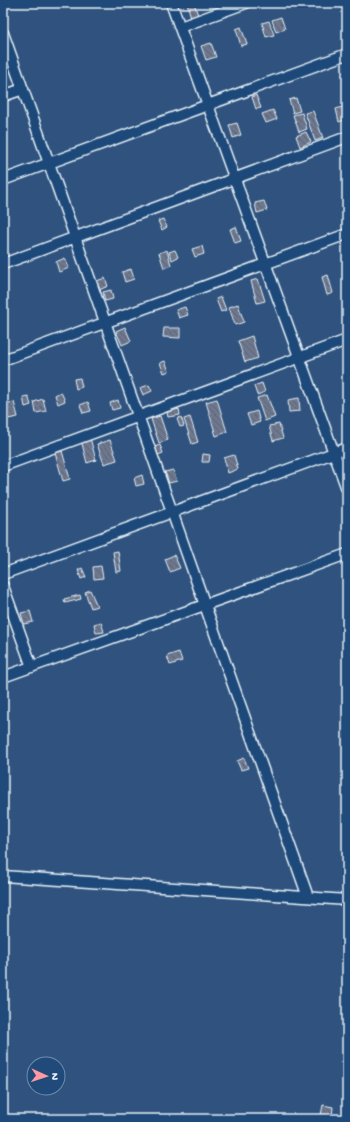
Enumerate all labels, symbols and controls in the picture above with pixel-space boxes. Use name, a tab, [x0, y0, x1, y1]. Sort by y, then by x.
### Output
north arrow	[26, 1056, 66, 1096]
text: N	[48, 1073, 60, 1080]

